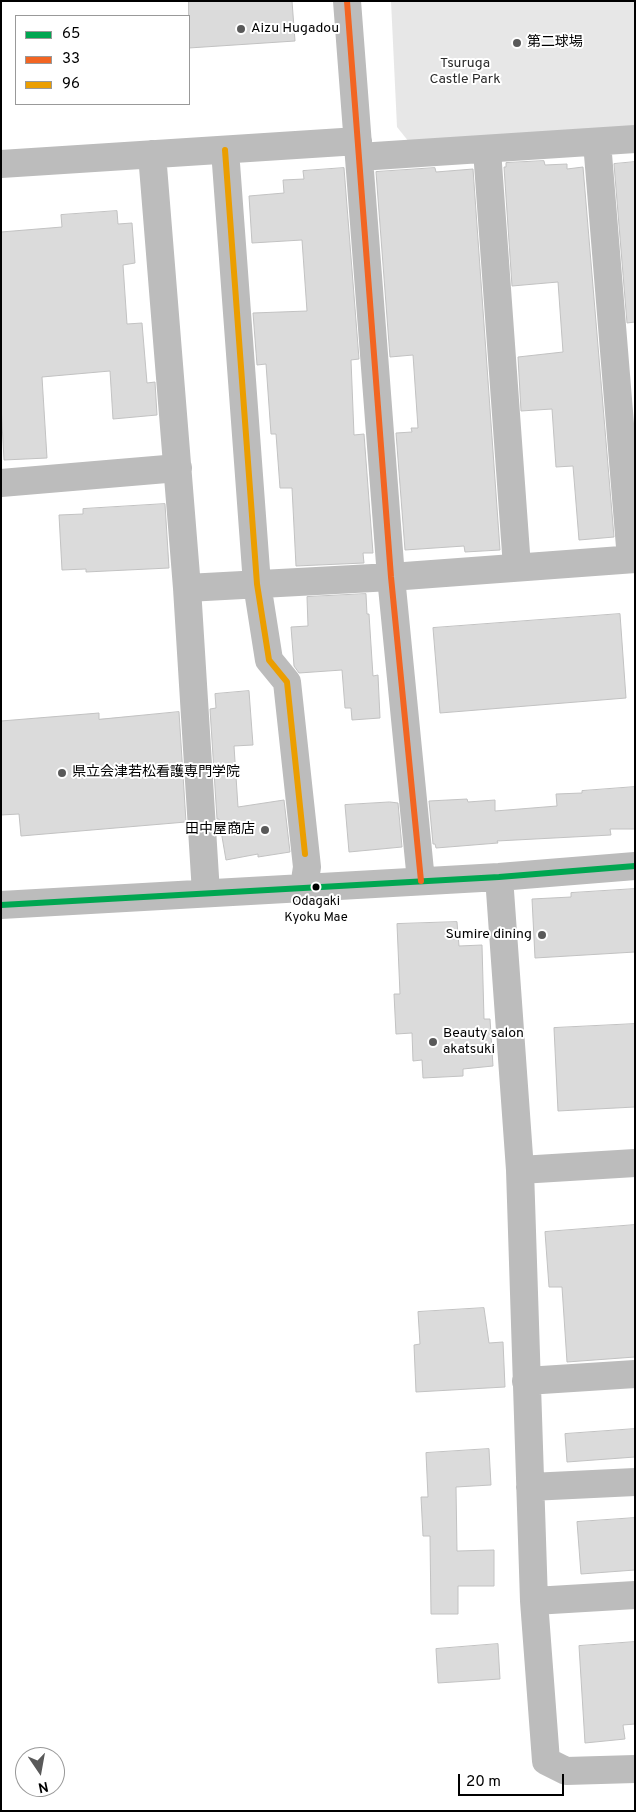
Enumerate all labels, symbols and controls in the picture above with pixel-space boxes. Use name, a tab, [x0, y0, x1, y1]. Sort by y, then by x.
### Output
legend	[15, 15, 190, 105]
place label: Aizu Hugadou	[251, 21, 339, 37]
marker: Aizu Hugadou	[235, 23, 247, 35]
text: 65	[62, 25, 80, 44]
place label: 第二球場	[527, 35, 583, 51]
marker: 第二球場	[511, 37, 523, 49]
text: 33	[62, 50, 80, 69]
park label: Tsuruga Castle Park	[429, 56, 501, 88]
text: 96	[62, 75, 80, 94]
place label: 県立会津若松看護専門学院	[72, 765, 240, 781]
marker: 県立会津若松看護専門学院	[56, 767, 68, 779]
place label: 田中屋商店	[185, 822, 255, 838]
marker: 田中屋商店	[259, 824, 271, 836]
marker: Odagaki Kyoku Mae	[311, 882, 321, 892]
place label: Odagaki Kyoku Mae	[284, 894, 348, 925]
place label: Sumire dining	[445, 927, 532, 943]
marker: Sumire dining	[536, 929, 548, 941]
place label: Beauty salon akatsuki	[443, 1026, 524, 1058]
marker: Beauty salon akatsuki	[427, 1036, 439, 1048]
north arrow	[15, 1747, 65, 1797]
scale bar	[461, 1764, 567, 1796]
text: 20 m	[466, 1773, 501, 1792]
text: N	[36, 1777, 50, 1796]

